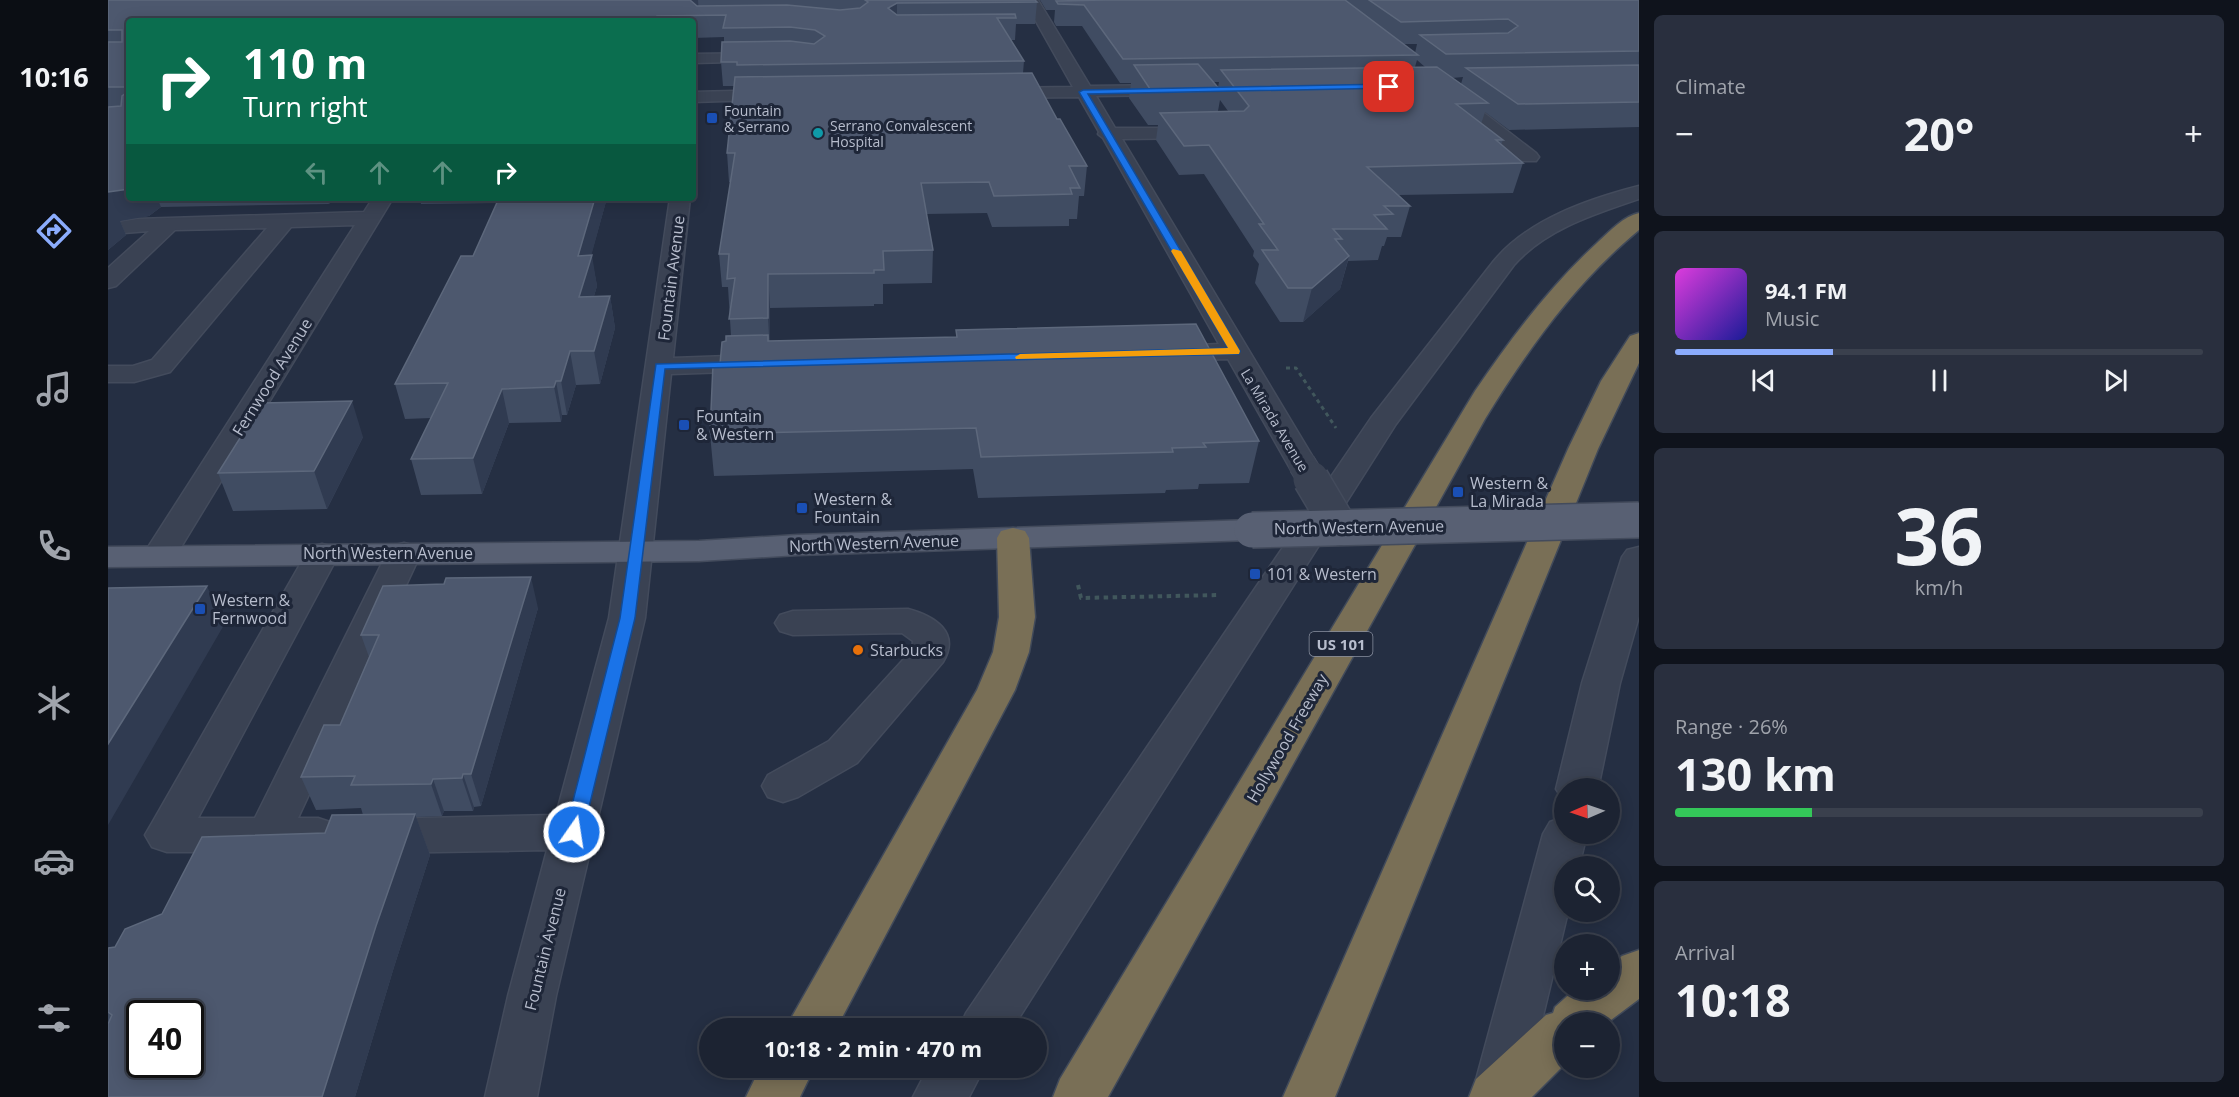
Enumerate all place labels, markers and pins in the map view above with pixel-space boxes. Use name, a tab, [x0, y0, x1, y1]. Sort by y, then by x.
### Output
pin	[1363, 61, 1414, 112]
place label: Fountain & Serrano	[724, 101, 790, 136]
marker: Fountain & Serrano	[705, 111, 719, 125]
place label: Serrano Convalescent Hospital	[830, 116, 972, 151]
marker: Serrano Convalescent Hospital	[811, 126, 825, 140]
place label: Fountain & Western	[696, 405, 774, 445]
marker: Fountain & Western	[677, 418, 691, 432]
place label: Western & La Mirada	[1470, 472, 1549, 512]
marker: Western & La Mirada	[1451, 485, 1465, 499]
place label: Western & Fountain	[814, 488, 893, 528]
marker: Western & Fountain	[795, 501, 809, 515]
place label: 101 & Western	[1267, 563, 1377, 585]
marker: 101 & Western	[1248, 567, 1262, 581]
place label: Western & Fernwood	[212, 589, 291, 629]
marker: Western & Fernwood	[193, 602, 207, 616]
place label: Starbucks	[870, 639, 943, 661]
marker: Starbucks	[851, 643, 865, 657]

